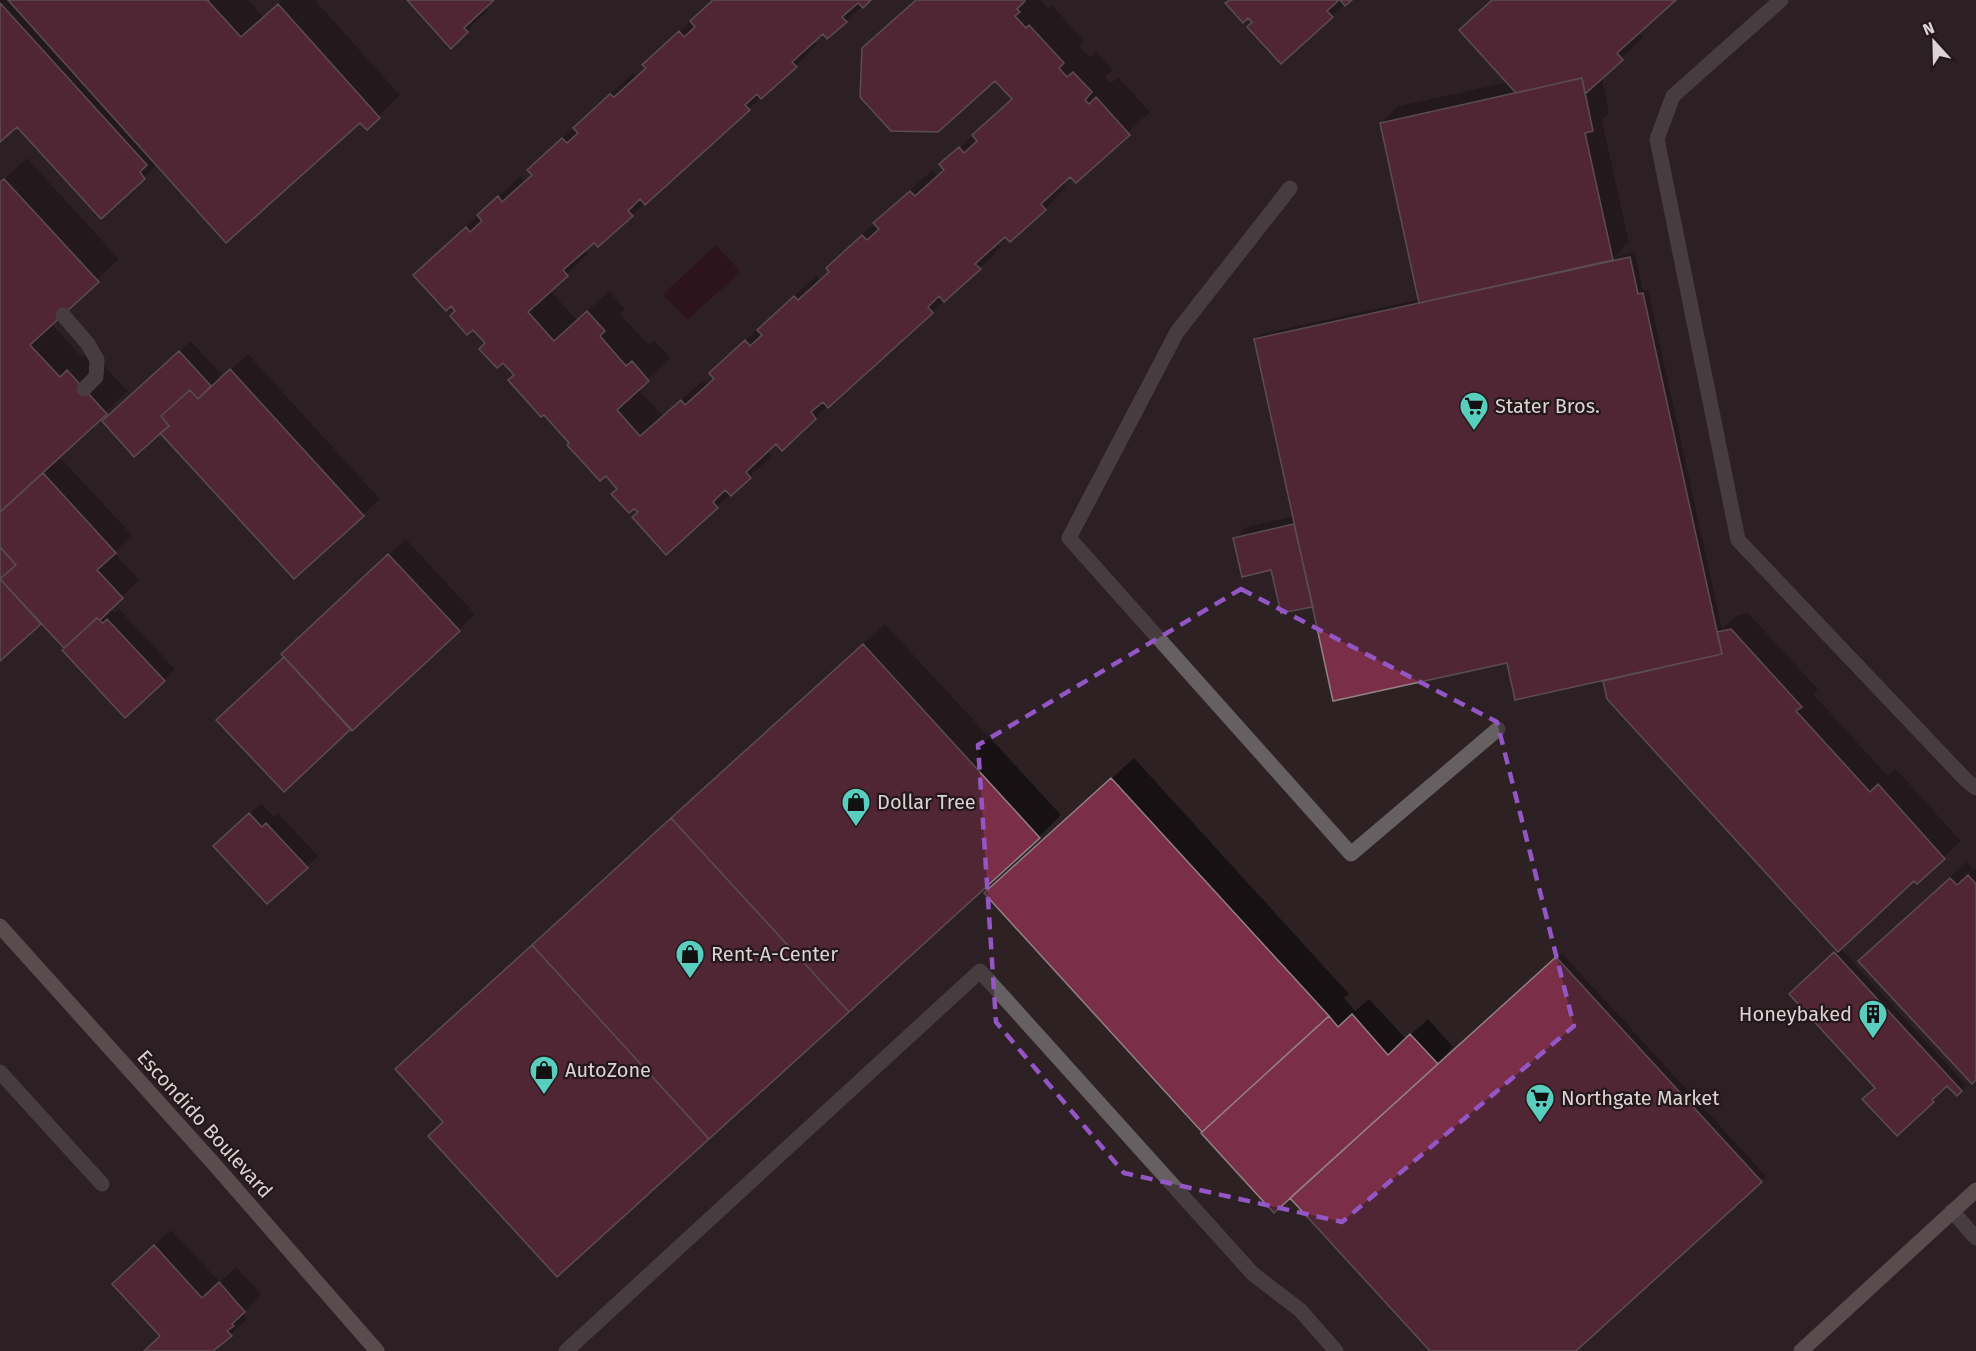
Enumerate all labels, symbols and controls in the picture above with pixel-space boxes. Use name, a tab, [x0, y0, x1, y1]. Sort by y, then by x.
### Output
north arrow	[1904, 12, 1964, 72]
text: N	[1920, 18, 1937, 39]
supermarket icon: Stater Bros.	[1458, 390, 1490, 432]
place label: Stater Bros.	[1495, 394, 1600, 418]
shop icon: Dollar Tree	[840, 786, 872, 828]
place label: Dollar Tree	[877, 790, 976, 814]
shop icon: Rent-A-Center	[674, 938, 706, 980]
place label: Rent-A-Center	[711, 942, 838, 966]
building icon: Honeybaked	[1857, 998, 1889, 1040]
place label: Honeybaked	[1739, 1002, 1852, 1026]
street label: Escondido Boulevard	[132, 1045, 278, 1203]
shop icon: AutoZone	[528, 1054, 560, 1096]
place label: AutoZone	[565, 1058, 651, 1082]
supermarket icon: Northgate Market	[1524, 1082, 1556, 1124]
place label: Northgate Market	[1561, 1086, 1720, 1110]

